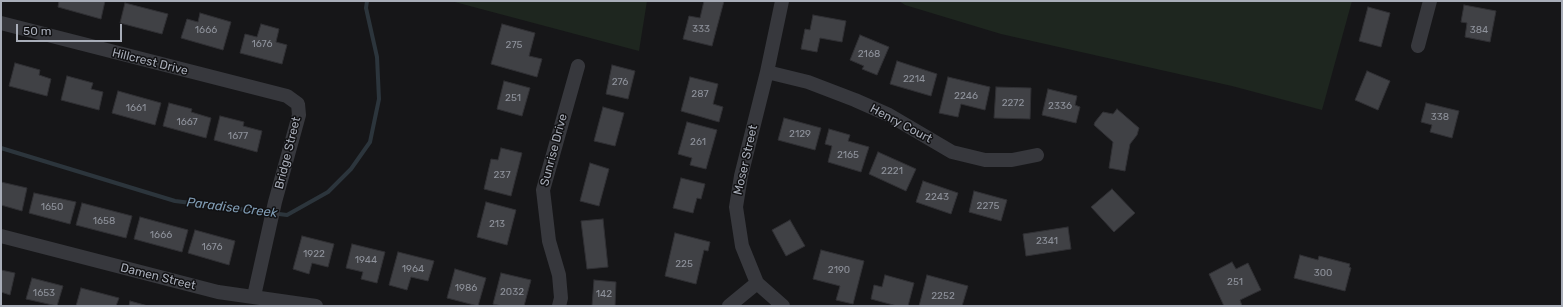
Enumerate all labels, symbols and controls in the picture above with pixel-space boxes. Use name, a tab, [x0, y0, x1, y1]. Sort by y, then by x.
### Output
scale bar	[18, 16, 124, 42]
house number: 333	[692, 23, 710, 35]
text: 50 m	[23, 24, 51, 38]
house number: 1666	[195, 24, 217, 36]
house number: 384	[1470, 24, 1488, 36]
house number: 1676	[252, 38, 272, 50]
house number: 275	[506, 39, 522, 51]
street label: Hillcrest Drive	[111, 46, 189, 78]
house number: 2168	[858, 48, 880, 60]
house number: 2214	[903, 73, 925, 85]
house number: 276	[612, 76, 628, 88]
house number: 287	[691, 88, 709, 100]
house number: 2246	[954, 90, 978, 102]
house number: 251	[505, 92, 521, 104]
house number: 2272	[1002, 97, 1024, 109]
house number: 2336	[1048, 100, 1072, 112]
house number: 1661	[126, 102, 146, 114]
street label: Henry Court	[868, 102, 934, 146]
house number: 338	[1431, 111, 1449, 123]
street label: Sunrise Drive	[537, 112, 571, 188]
street label: Bridge Street	[272, 115, 304, 191]
house number: 1667	[176, 116, 198, 128]
street label: Moser Street	[731, 124, 761, 196]
house number: 2129	[789, 128, 811, 140]
house number: 1677	[228, 130, 248, 142]
house number: 261	[690, 136, 706, 148]
house number: 2165	[837, 149, 859, 161]
house number: 2221	[881, 165, 903, 177]
house number: 237	[493, 169, 511, 181]
house number: 2243	[925, 191, 949, 203]
water label: Paradise Creek	[186, 195, 278, 221]
house number: 2275	[977, 200, 999, 212]
house number: 1650	[41, 201, 63, 213]
house number: 1658	[93, 215, 115, 227]
house number: 213	[489, 218, 505, 230]
house number: 1666	[150, 229, 172, 241]
house number: 2341	[1036, 235, 1058, 247]
house number: 1676	[202, 241, 222, 253]
house number: 1922	[303, 248, 325, 260]
house number: 1944	[355, 254, 377, 266]
house number: 225	[675, 258, 693, 270]
street label: Damen Street	[119, 261, 197, 293]
house number: 1964	[402, 263, 424, 275]
house number: 2190	[828, 264, 850, 276]
house number: 300	[1314, 267, 1332, 279]
house number: 251	[1227, 276, 1243, 288]
house number: 1986	[455, 282, 477, 294]
house number: 2032	[500, 286, 524, 298]
house number: 1653	[33, 287, 55, 299]
house number: 142	[596, 288, 612, 300]
house number: 2252	[931, 290, 955, 302]

